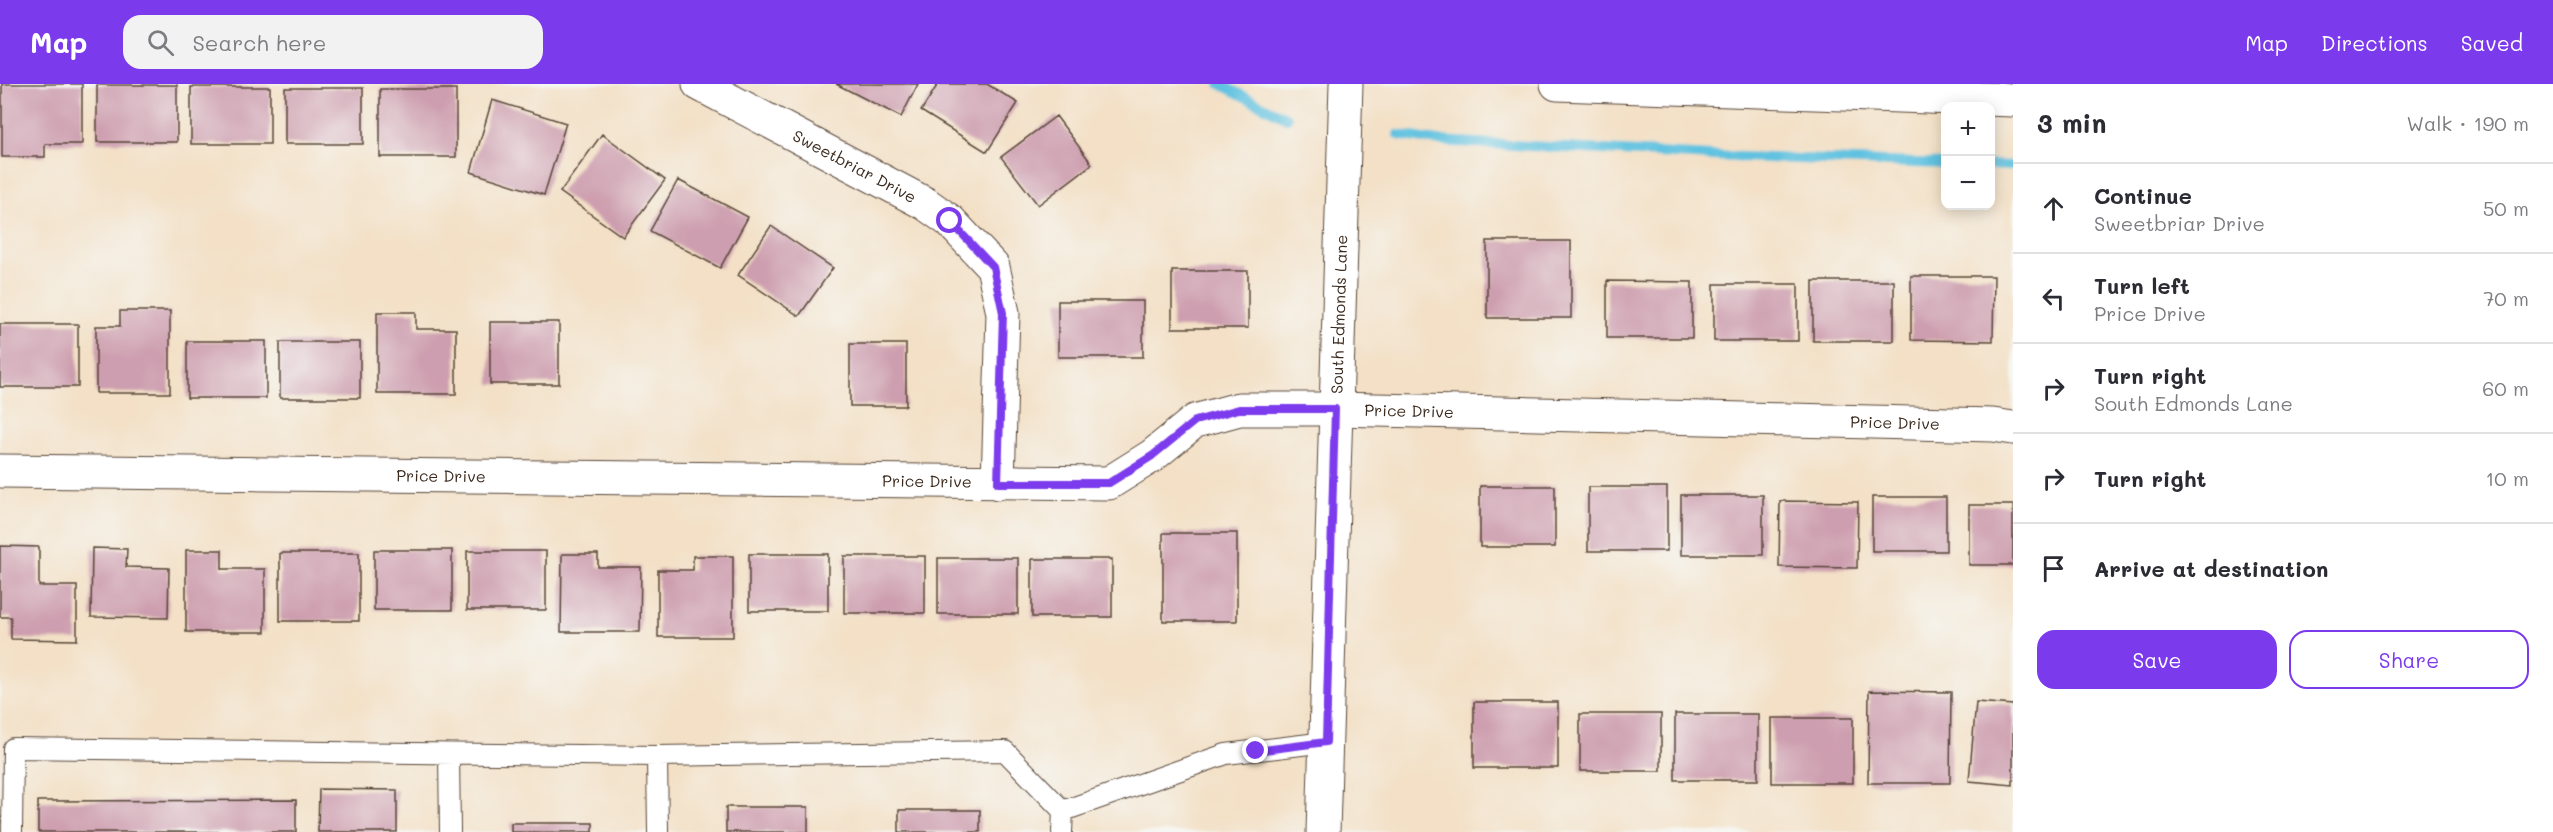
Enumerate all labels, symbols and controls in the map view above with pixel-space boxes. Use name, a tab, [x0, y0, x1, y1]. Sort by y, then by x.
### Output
search box	[123, 15, 543, 69]
text: Map	[30, 24, 87, 60]
icon: search	[144, 26, 177, 59]
text: Search here	[192, 28, 326, 57]
text: Map	[2245, 29, 2288, 56]
text: Directions	[2321, 29, 2428, 56]
text: Saved	[2461, 29, 2523, 56]
map controls	[1941, 102, 1995, 210]
button: +	[1941, 102, 1995, 156]
text: 3 min	[2037, 106, 2106, 140]
text: Walk · 190 m	[2406, 110, 2529, 136]
street label: Sweetbriar Drive	[789, 125, 920, 207]
button: −	[1941, 156, 1995, 210]
text: Continue	[2094, 181, 2192, 210]
icon: ahead	[2037, 192, 2070, 225]
text: 50 m	[2483, 195, 2529, 221]
route start	[936, 207, 962, 233]
text: Sweetbriar Drive	[2094, 210, 2265, 236]
street label: South Edmonds Lane	[1325, 234, 1351, 394]
text: Turn left	[2094, 271, 2190, 300]
icon: left	[2037, 282, 2070, 315]
text: 70 m	[2483, 285, 2529, 311]
text: Price Drive	[2094, 300, 2206, 326]
text: Turn right	[2094, 361, 2206, 390]
icon: right	[2037, 372, 2070, 405]
text: 60 m	[2482, 375, 2529, 401]
text: South Edmonds Lane	[2094, 390, 2293, 416]
street label: Price Drive	[1364, 399, 1454, 422]
street label: Price Drive	[1850, 411, 1940, 434]
icon: right	[2037, 462, 2070, 495]
street label: Price Drive	[396, 464, 486, 486]
text: Turn right	[2094, 464, 2206, 493]
text: 10 m	[2485, 465, 2529, 491]
street label: Price Drive	[882, 470, 972, 492]
icon: arrive	[2037, 552, 2070, 585]
text: Arrive at destination	[2094, 554, 2329, 583]
button: Save	[2037, 630, 2277, 689]
button: Share	[2289, 630, 2529, 689]
route end	[1242, 737, 1268, 763]

